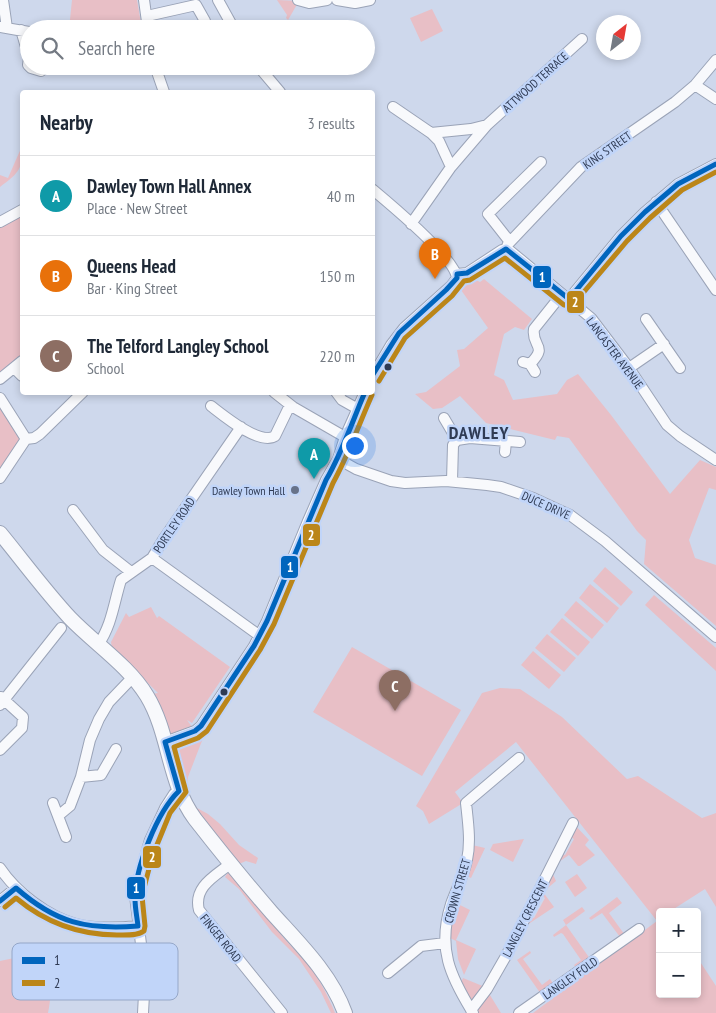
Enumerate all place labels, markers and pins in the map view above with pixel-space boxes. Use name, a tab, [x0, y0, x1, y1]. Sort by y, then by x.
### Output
pin: B	[419, 238, 451, 279]
unlabelled marker	[383, 362, 393, 372]
pin: A	[298, 438, 330, 479]
place label: Dawley Town Hall	[212, 483, 285, 498]
marker: Dawley Town Hall	[289, 484, 301, 496]
pin: C	[379, 670, 411, 711]
unlabelled marker	[219, 687, 229, 697]

